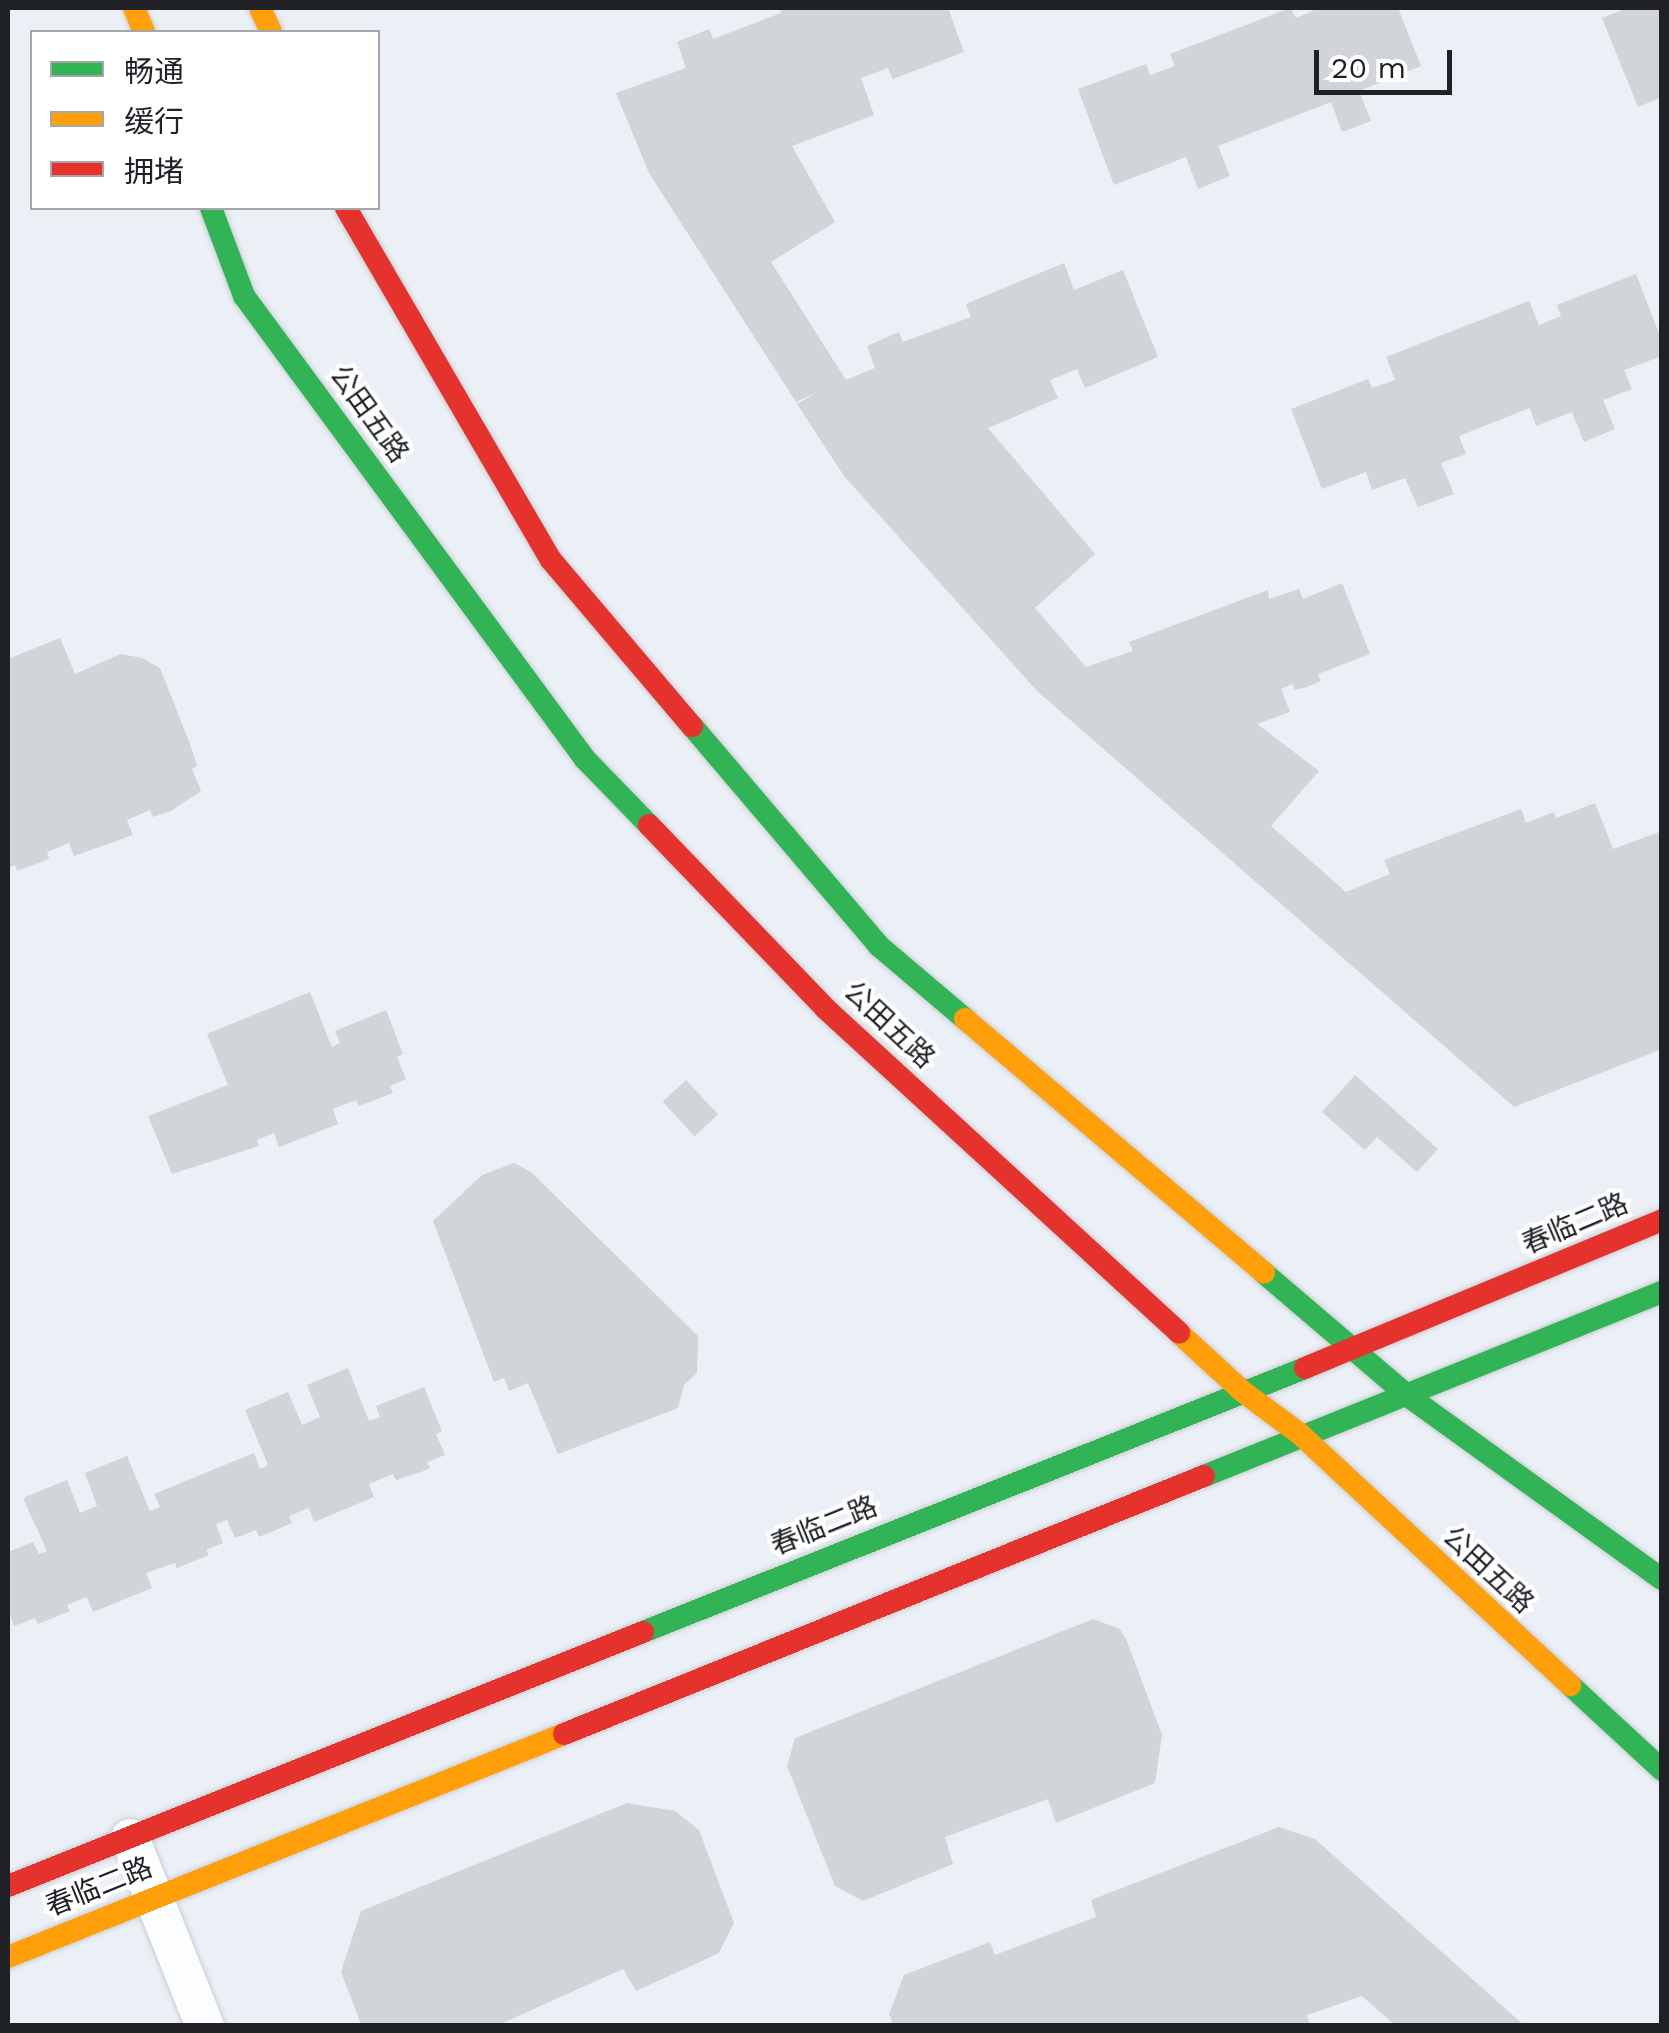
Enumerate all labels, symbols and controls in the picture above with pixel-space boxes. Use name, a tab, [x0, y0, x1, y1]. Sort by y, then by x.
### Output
legend	[30, 30, 380, 210]
scale bar	[1319, 30, 1456, 92]
text: 20 m	[1331, 50, 1406, 85]
text: 畅通	[124, 54, 184, 89]
text: 缓行	[124, 104, 184, 139]
text: 拥堵	[124, 154, 184, 189]
street label: 公田五路	[322, 359, 416, 469]
street label: 公田五路	[837, 975, 941, 1075]
street label: 春临二路	[1517, 1187, 1633, 1261]
street label: 春临二路	[766, 1489, 882, 1563]
street label: 公田五路	[1436, 1520, 1540, 1620]
street label: 春临二路	[41, 1850, 157, 1924]

